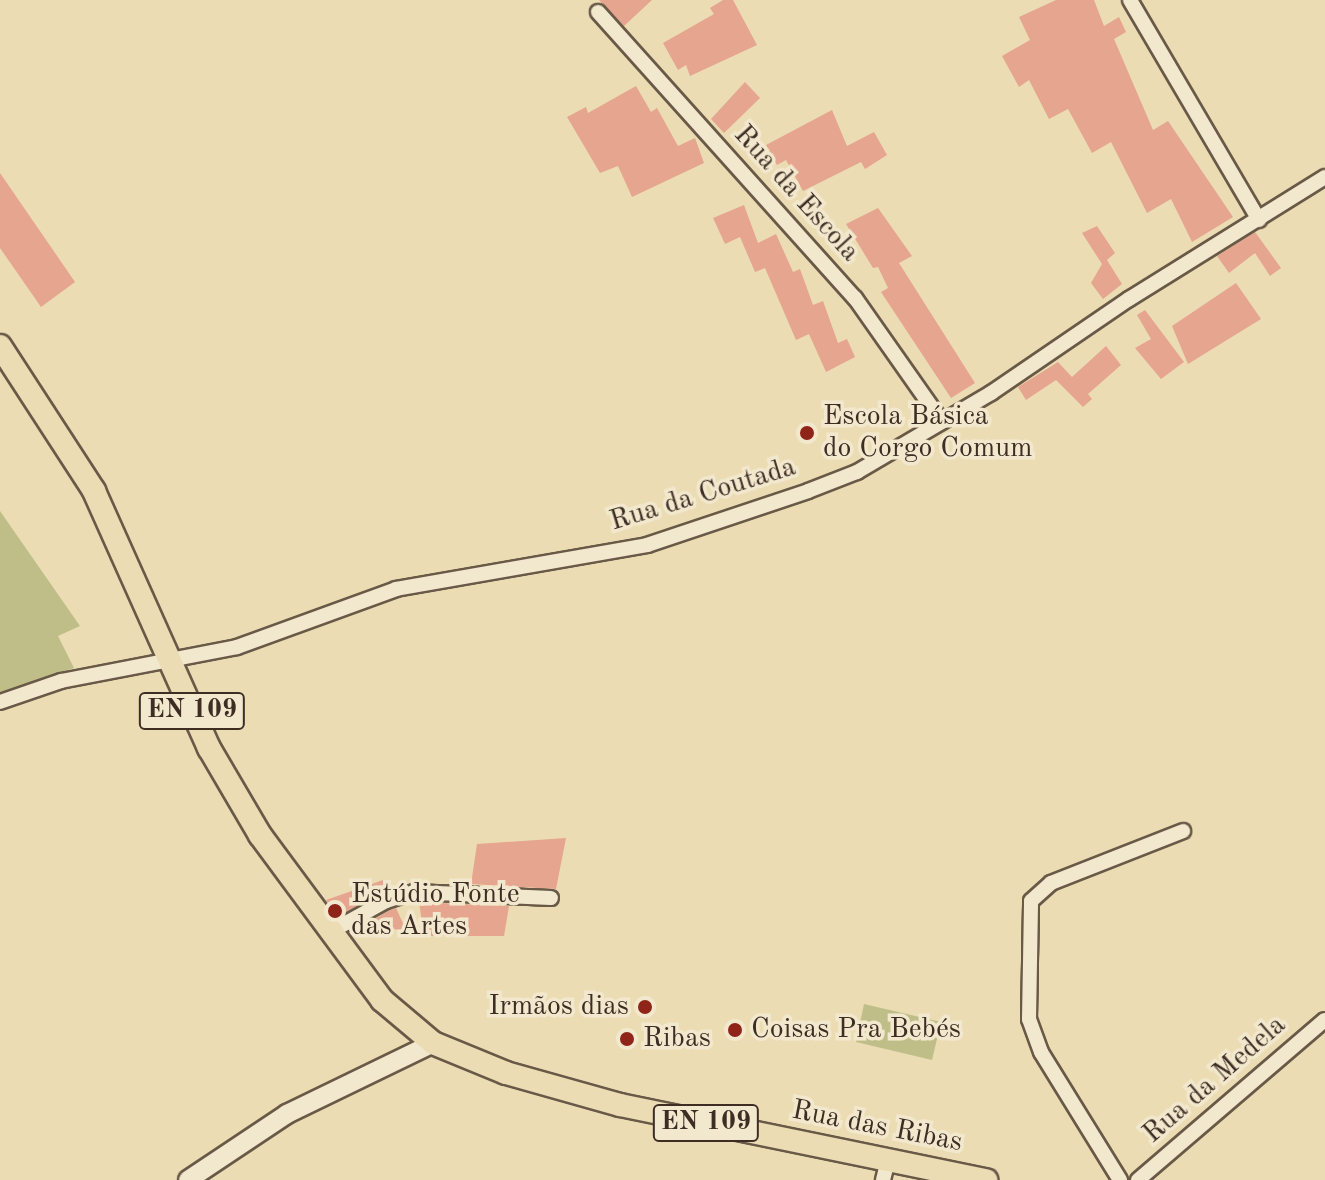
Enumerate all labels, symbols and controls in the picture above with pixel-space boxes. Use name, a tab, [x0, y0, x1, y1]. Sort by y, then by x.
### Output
street label: Rua da Escola	[726, 119, 866, 269]
place label: Escola Básica do Corgo Comum	[823, 400, 1032, 466]
marker: Escola Básica do Corgo Comum	[798, 424, 816, 442]
street label: Rua da Coutada	[606, 451, 800, 539]
road number: EN 109	[138, 689, 246, 733]
place label: Estúdio Fonte das Artes	[351, 878, 520, 944]
marker: Estúdio Fonte das Artes	[326, 902, 344, 920]
place label: Irmãos dias	[488, 990, 629, 1024]
marker: Irmãos dias	[636, 998, 654, 1016]
street label: Rua da Medela	[1137, 1009, 1293, 1151]
place label: Coisas Pra Bebés	[751, 1013, 961, 1047]
marker: Coisas Pra Bebés	[726, 1021, 744, 1039]
place label: Ribas	[643, 1022, 711, 1056]
marker: Ribas	[618, 1030, 636, 1048]
street label: Rua das Ribas	[789, 1094, 965, 1160]
road number: EN 109	[652, 1101, 760, 1145]

